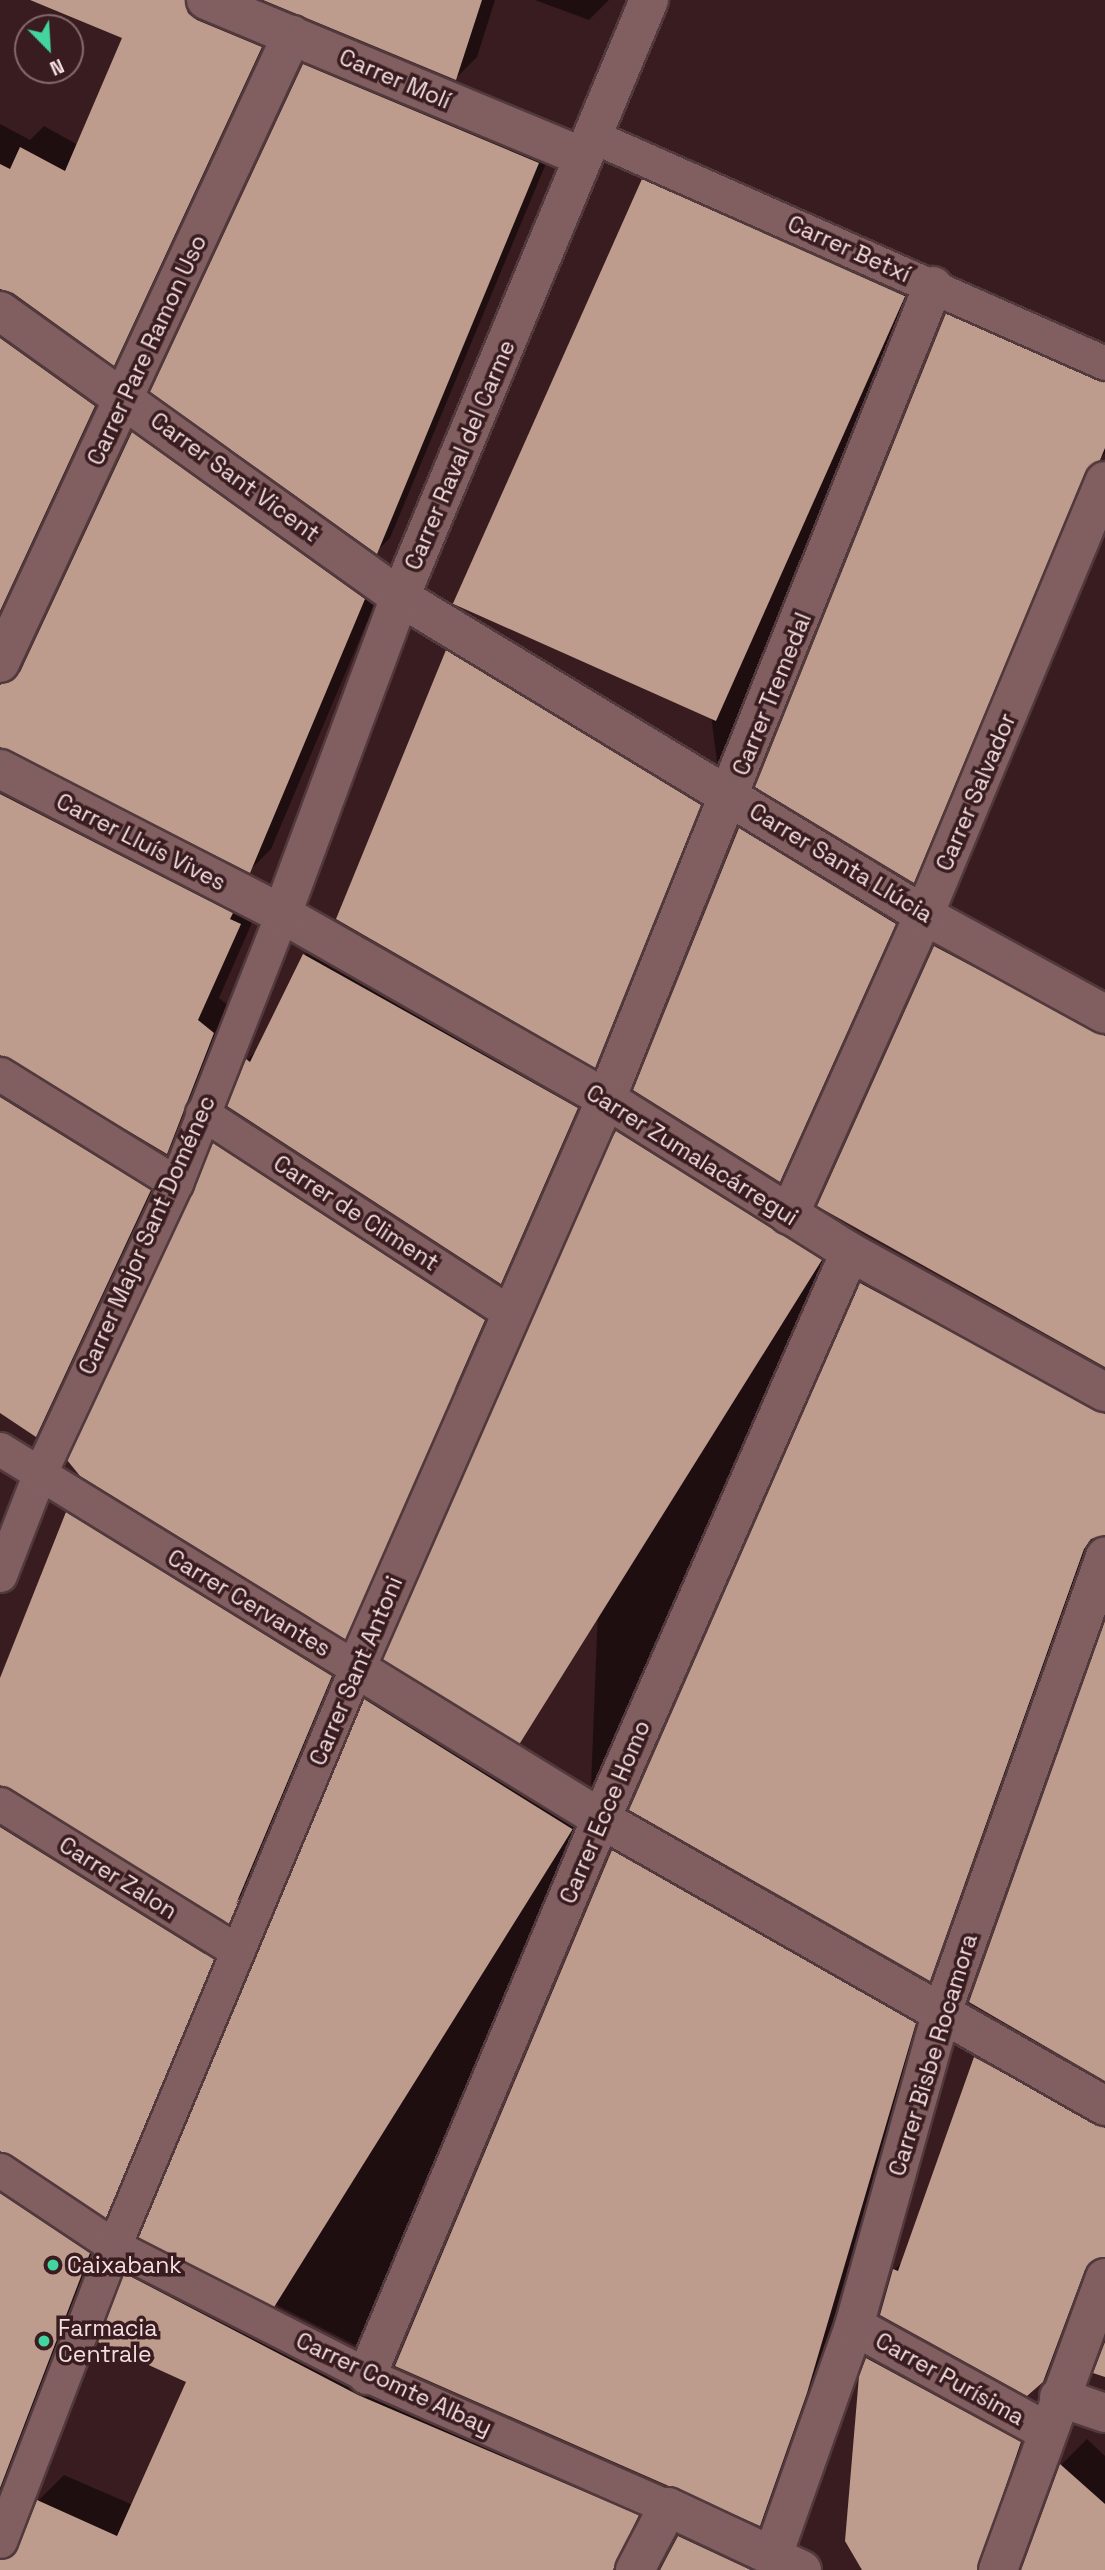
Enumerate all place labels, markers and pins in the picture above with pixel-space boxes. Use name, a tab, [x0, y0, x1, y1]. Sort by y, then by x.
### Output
place label: Caixabank	[67, 2251, 182, 2279]
marker: Caixabank	[45, 2257, 61, 2273]
place label: Farmacia Centrale	[58, 2314, 157, 2368]
marker: Farmacia Centrale	[36, 2333, 52, 2349]

